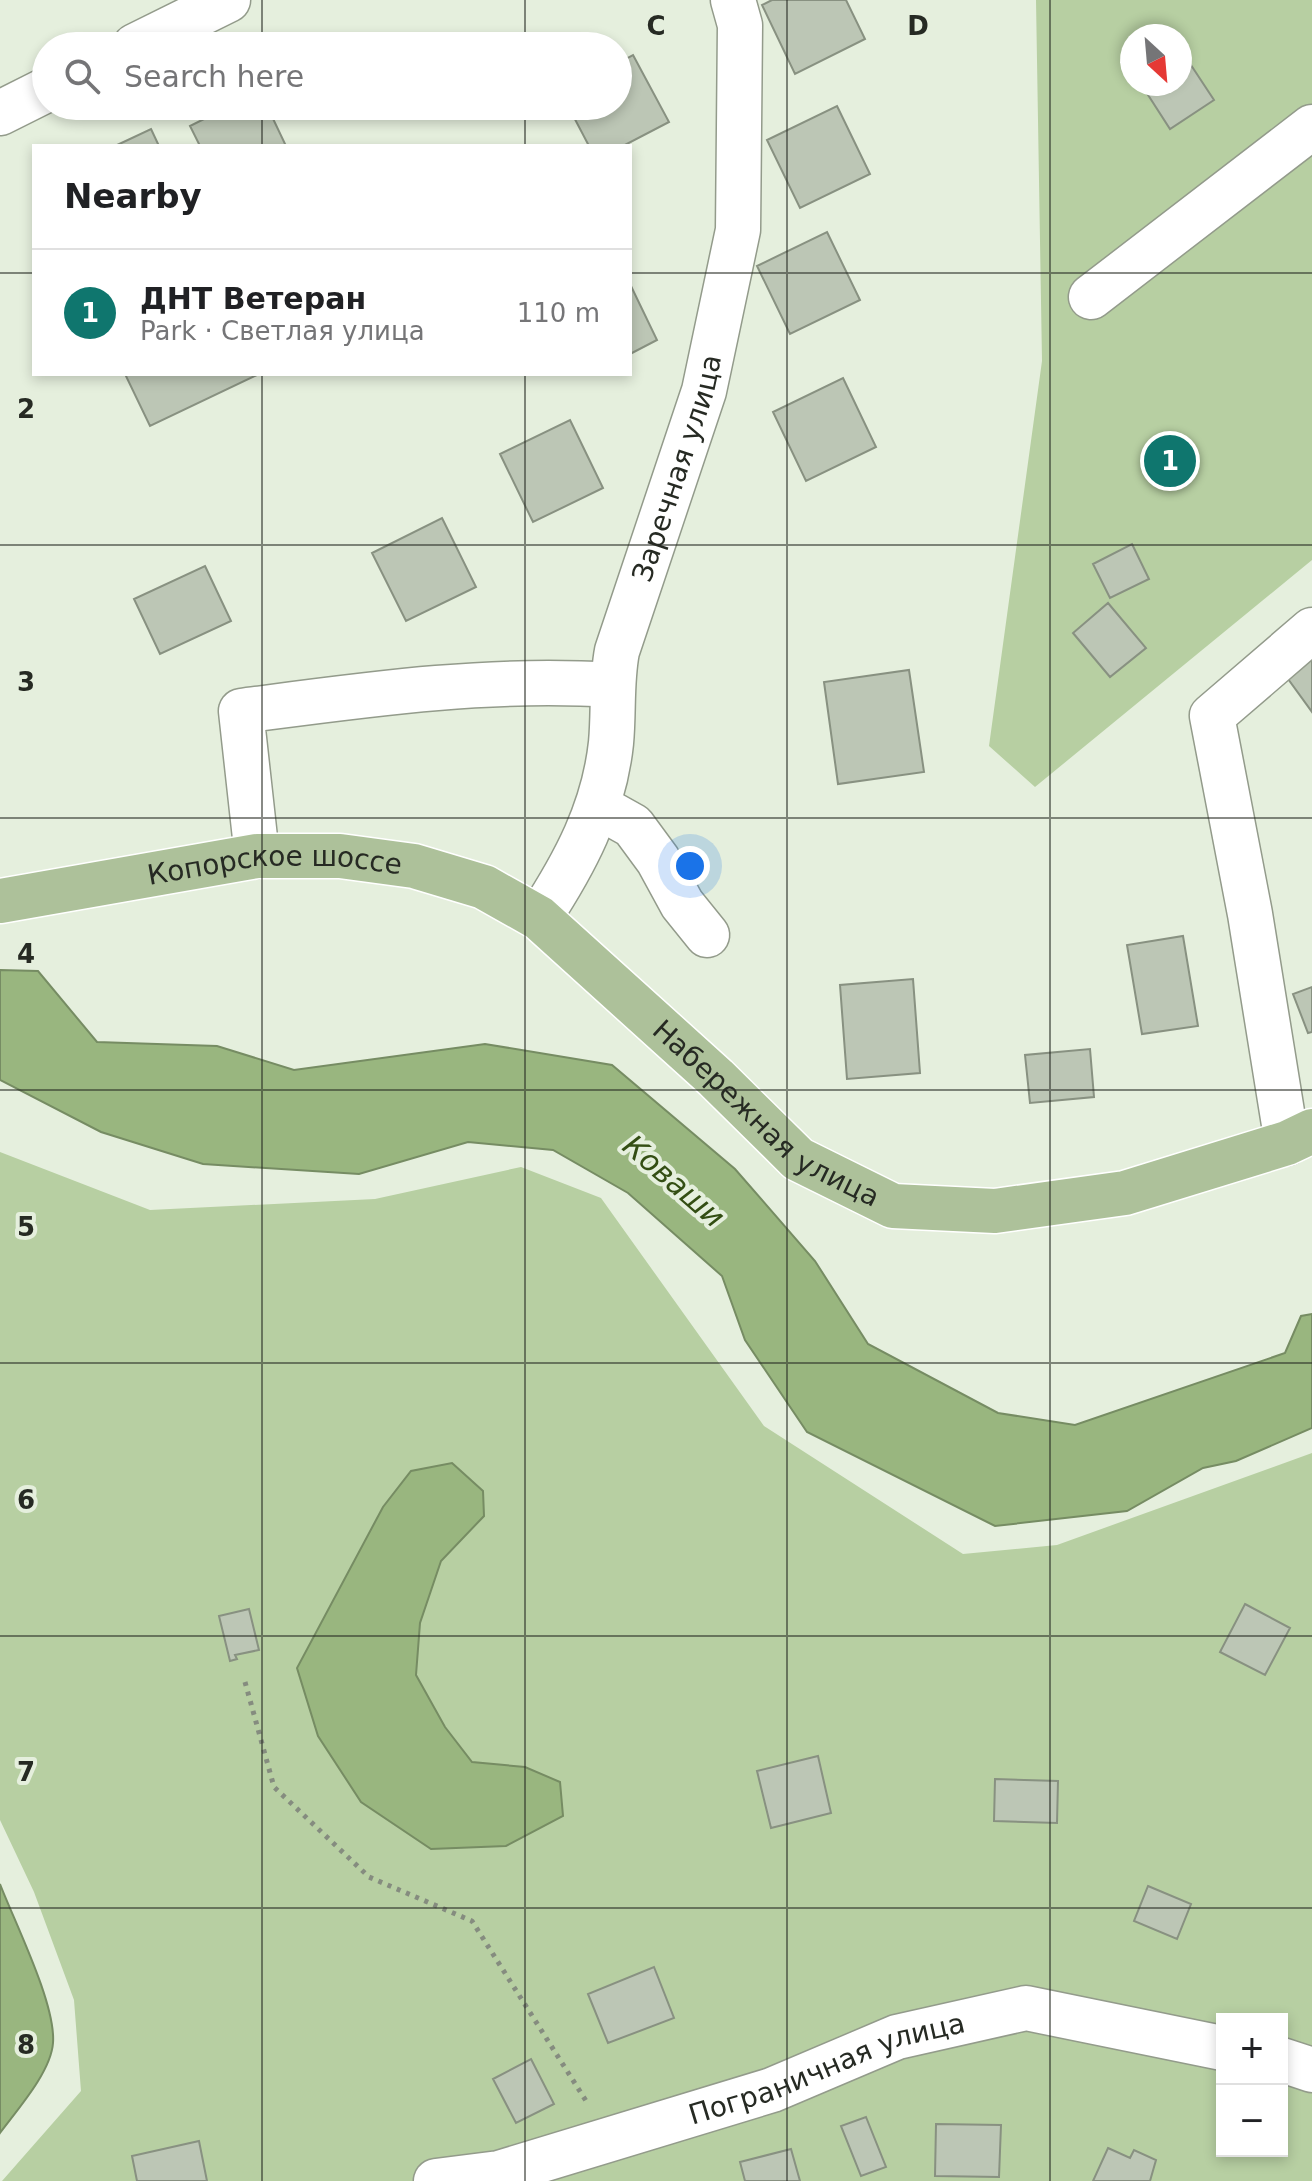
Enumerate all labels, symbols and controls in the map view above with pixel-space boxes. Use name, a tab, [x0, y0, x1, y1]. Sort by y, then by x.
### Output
text: C	[646, 11, 666, 41]
text: D	[907, 11, 929, 41]
north arrow	[1120, 24, 1192, 96]
search box	[32, 32, 632, 120]
icon: search	[60, 54, 104, 98]
text: Search here	[124, 59, 304, 94]
text: Nearby	[64, 176, 202, 216]
text: ДНТ Ветеран	[140, 281, 366, 316]
text: 1	[81, 298, 99, 328]
text: 110 m	[517, 298, 600, 328]
text: Park · Светлая улица	[140, 316, 425, 346]
street label: Заречная улица	[625, 352, 728, 586]
text: 2	[17, 394, 35, 424]
pin: 1	[1144, 431, 1196, 491]
text: 3	[17, 667, 35, 697]
street label: Копорское шоссе	[145, 839, 404, 891]
your location	[670, 846, 710, 886]
text: 4	[17, 939, 35, 969]
street label: Набережная улица	[646, 1013, 885, 1213]
water label: Коваши	[616, 1128, 732, 1234]
text: 5	[17, 1212, 35, 1242]
text: 6	[17, 1485, 35, 1515]
text: 7	[17, 1757, 35, 1787]
street label: Пограничная улица	[685, 2006, 968, 2131]
map controls	[1216, 2013, 1288, 2157]
button: +	[1216, 2013, 1288, 2085]
text: 8	[17, 2030, 35, 2060]
button: −	[1216, 2085, 1288, 2157]

